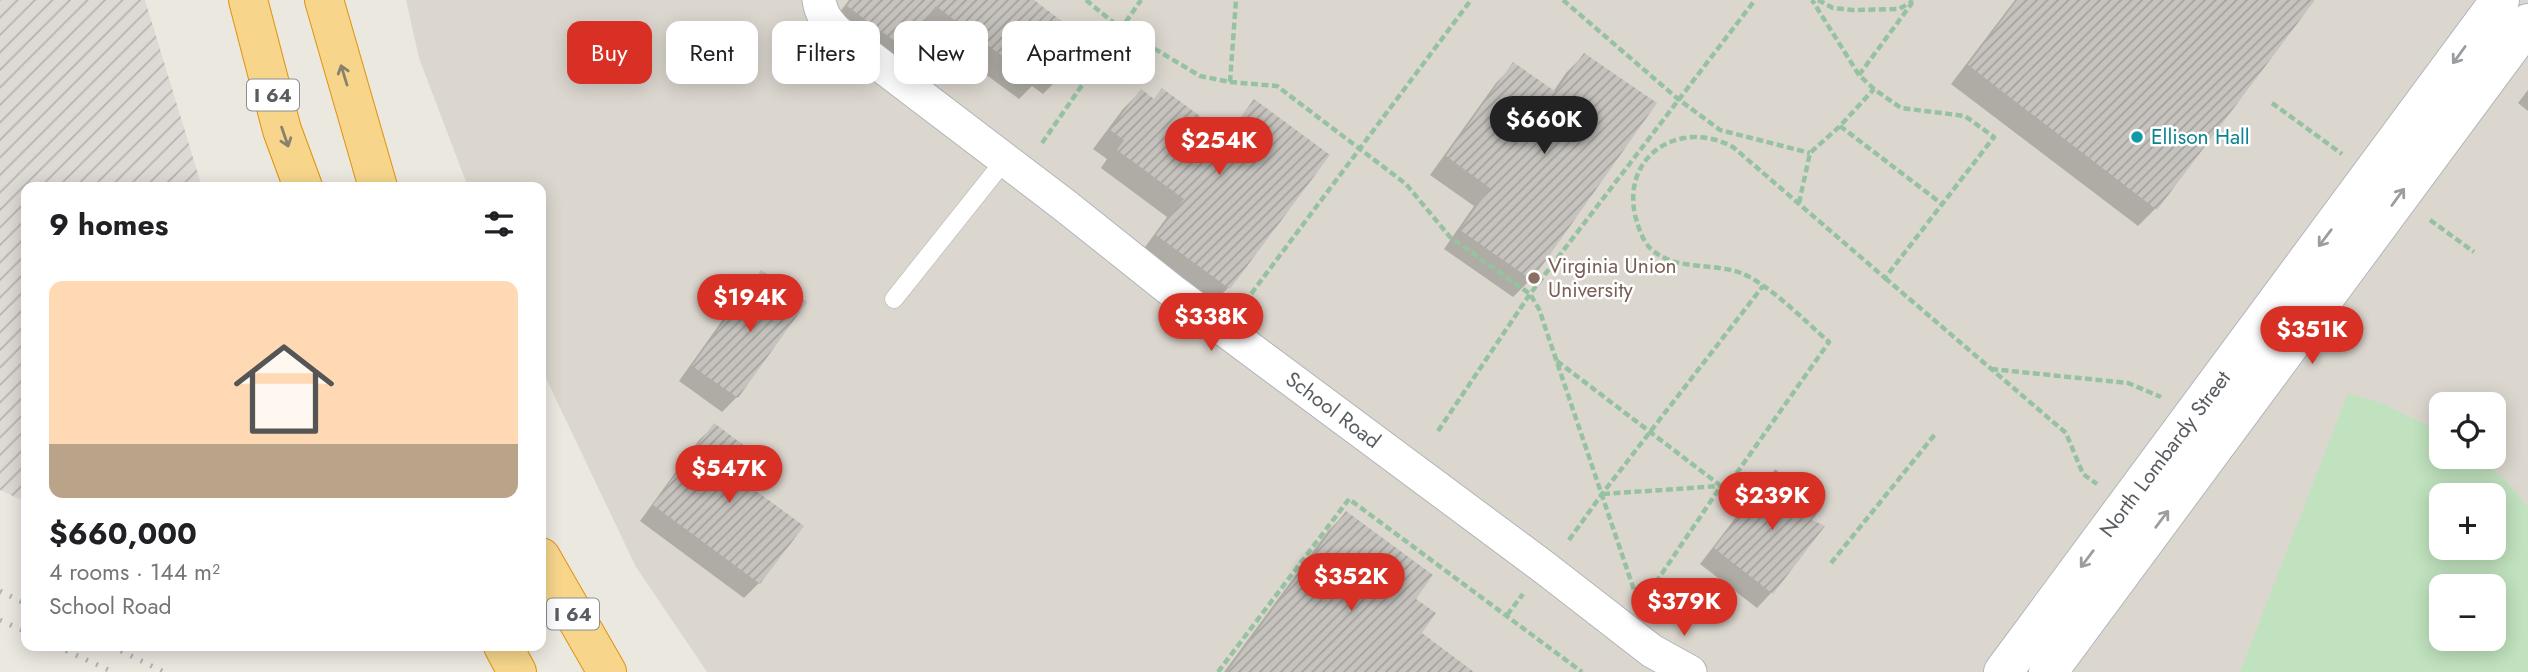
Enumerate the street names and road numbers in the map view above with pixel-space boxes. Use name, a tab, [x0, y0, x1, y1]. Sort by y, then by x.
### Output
road number: I 64	[247, 80, 299, 110]
street label: School Road	[1279, 364, 1387, 456]
street label: North Lombardy Street	[2092, 365, 2238, 543]
road number: I 64	[547, 598, 599, 629]

